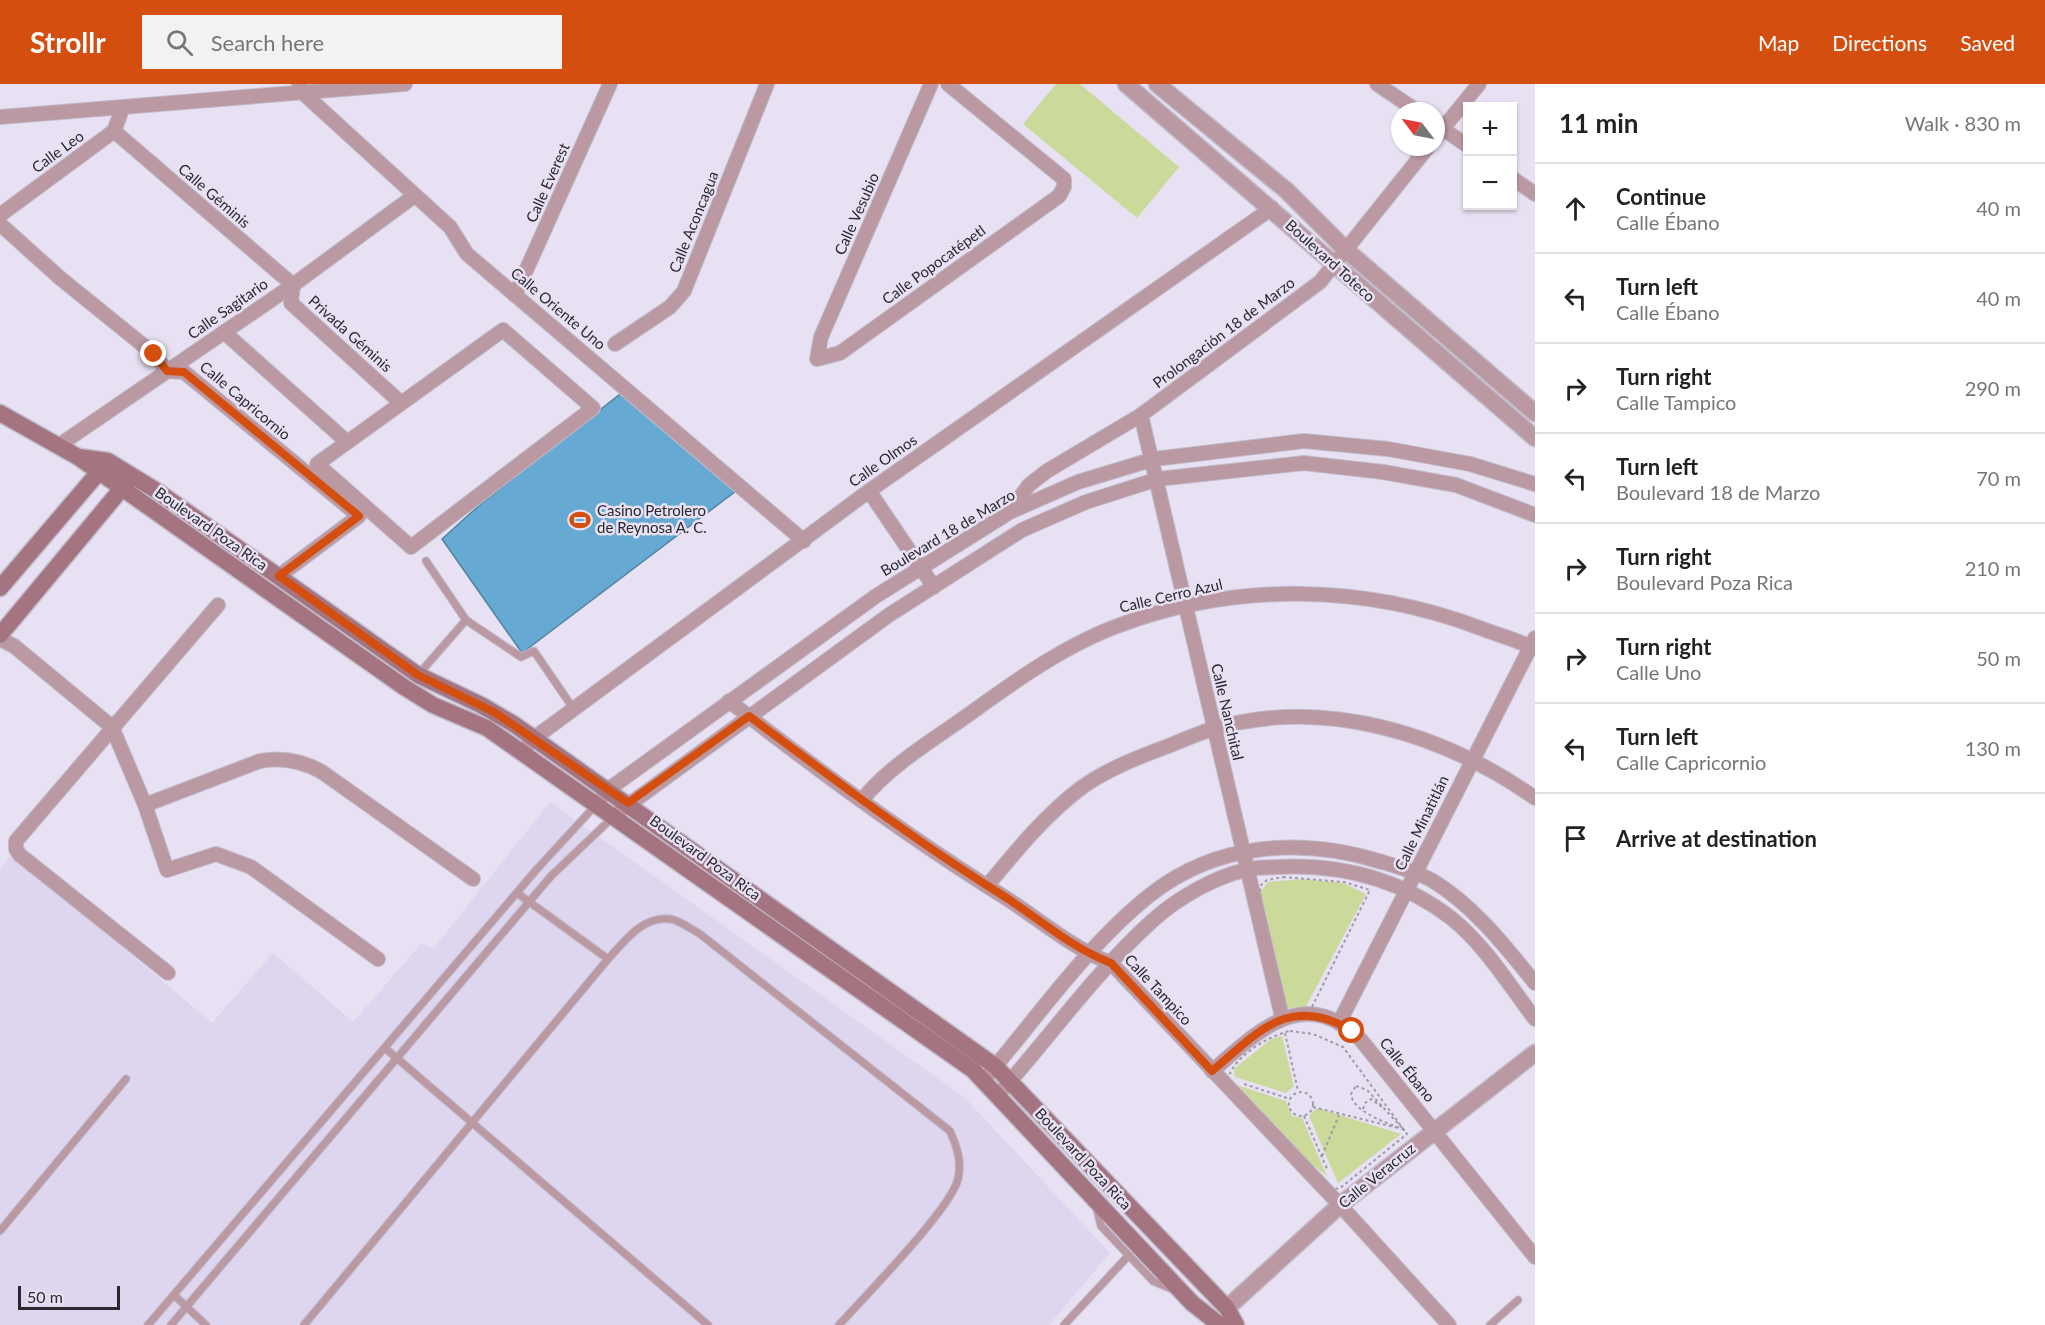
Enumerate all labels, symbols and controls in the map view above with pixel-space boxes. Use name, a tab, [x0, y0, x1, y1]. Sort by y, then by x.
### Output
search box	[142, 15, 562, 69]
text: Strollr	[30, 25, 106, 59]
icon: search	[163, 26, 196, 59]
text: Search here	[211, 29, 324, 56]
text: Map	[1758, 30, 1799, 55]
text: Directions	[1832, 30, 1927, 55]
text: Saved	[1960, 30, 2015, 55]
north arrow	[1391, 102, 1445, 156]
map controls	[1463, 102, 1517, 210]
button: +	[1463, 102, 1517, 156]
text: 11 min	[1559, 107, 1639, 139]
text: Walk · 830 m	[1905, 111, 2021, 135]
street label: Calle Leo	[28, 126, 87, 176]
street label: Calle Everest	[522, 140, 573, 225]
button: −	[1463, 156, 1517, 210]
street label: Calle Géminis	[175, 159, 254, 231]
street label: Calle Aconcagua	[665, 168, 722, 275]
street label: Calle Vesubio	[830, 170, 882, 257]
text: Continue	[1616, 183, 1706, 210]
icon: ahead	[1559, 192, 1592, 225]
text: 40 m	[1976, 196, 2021, 220]
text: Calle Ébano	[1616, 210, 1720, 234]
street label: Boulevard Toteco	[1282, 215, 1379, 305]
street label: Calle Popocatépetl	[878, 221, 989, 308]
street label: Calle Oriente Uno	[508, 263, 610, 353]
street label: Prolongación 18 de Marzo	[1149, 273, 1298, 391]
text: Turn left	[1616, 273, 1698, 300]
street label: Calle Sagitario	[184, 274, 271, 342]
icon: left	[1559, 282, 1592, 315]
text: 40 m	[1976, 286, 2021, 310]
street label: Privada Géminis	[305, 291, 396, 375]
text: Calle Ébano	[1616, 300, 1720, 324]
route end	[140, 340, 166, 366]
street label: Calle Capricornio	[197, 357, 295, 443]
text: Turn right	[1616, 363, 1711, 390]
icon: right	[1559, 372, 1592, 405]
text: 290 m	[1965, 376, 2021, 400]
text: Calle Tampico	[1616, 390, 1736, 414]
street label: Calle Olmos	[845, 430, 920, 490]
text: Turn left	[1616, 453, 1698, 480]
icon: left	[1559, 462, 1592, 495]
text: 70 m	[1976, 466, 2021, 490]
text: Boulevard 18 de Marzo	[1616, 480, 1820, 504]
street label: Boulevard Poza Rica	[152, 483, 271, 574]
street label: Boulevard 18 de Marzo	[877, 485, 1018, 579]
place label: Casino Petrolero de Reynosa A. C.	[597, 501, 707, 536]
sports icon: Casino Petrolero de Reynosa A. C.	[568, 508, 592, 532]
text: Turn right	[1616, 543, 1711, 570]
icon: right	[1559, 552, 1592, 585]
text: 210 m	[1965, 556, 2021, 580]
text: Boulevard Poza Rica	[1616, 570, 1793, 594]
street label: Calle Cerro Azul	[1117, 574, 1224, 616]
text: Turn right	[1616, 633, 1711, 660]
icon: right	[1559, 642, 1592, 675]
text: 50 m	[1976, 646, 2021, 670]
text: Calle Uno	[1616, 660, 1701, 684]
street label: Calle Nanchital	[1208, 662, 1248, 762]
text: Turn left	[1616, 723, 1698, 750]
icon: left	[1559, 732, 1592, 765]
text: 130 m	[1965, 736, 2021, 760]
text: Calle Capricornio	[1616, 750, 1766, 774]
street label: Calle Minatitlán	[1390, 772, 1452, 873]
street label: Boulevard Poza Rica	[647, 811, 765, 903]
icon: arrive	[1559, 822, 1592, 855]
text: Arrive at destination	[1616, 825, 1817, 852]
street label: Calle Tampico	[1121, 950, 1196, 1028]
route start	[1338, 1017, 1364, 1043]
street label: Calle Ébano	[1376, 1034, 1439, 1105]
street label: Boulevard Poza Rica	[1032, 1104, 1136, 1213]
street label: Calle Veracruz	[1334, 1139, 1418, 1212]
scale bar	[18, 1283, 120, 1310]
text: 50 m	[27, 1287, 63, 1306]

